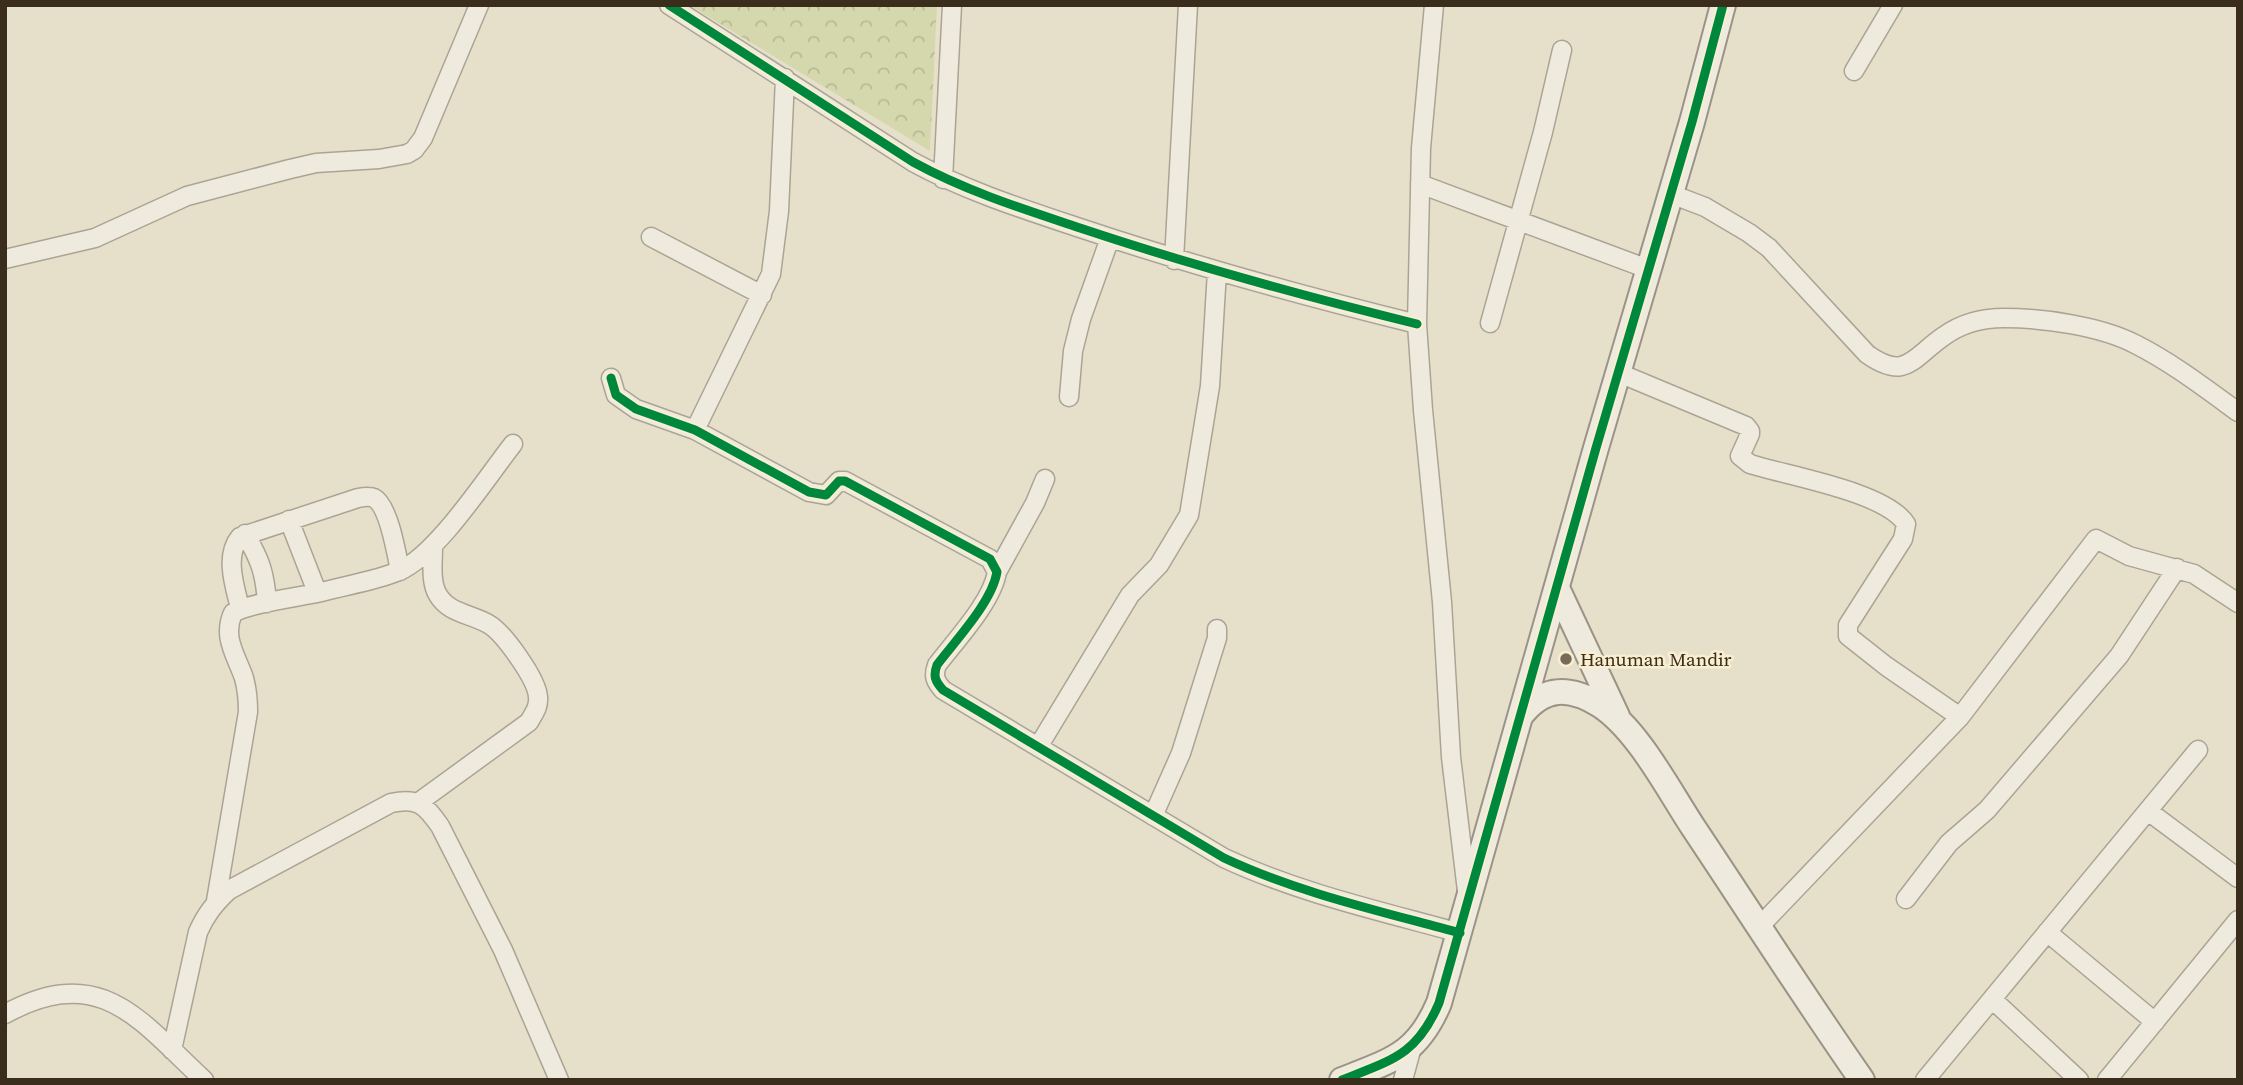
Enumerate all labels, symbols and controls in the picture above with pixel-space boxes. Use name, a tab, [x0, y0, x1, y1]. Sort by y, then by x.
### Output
place label: Hanuman Mandir	[1580, 646, 1732, 672]
marker: Hanuman Mandir	[1558, 651, 1574, 667]

